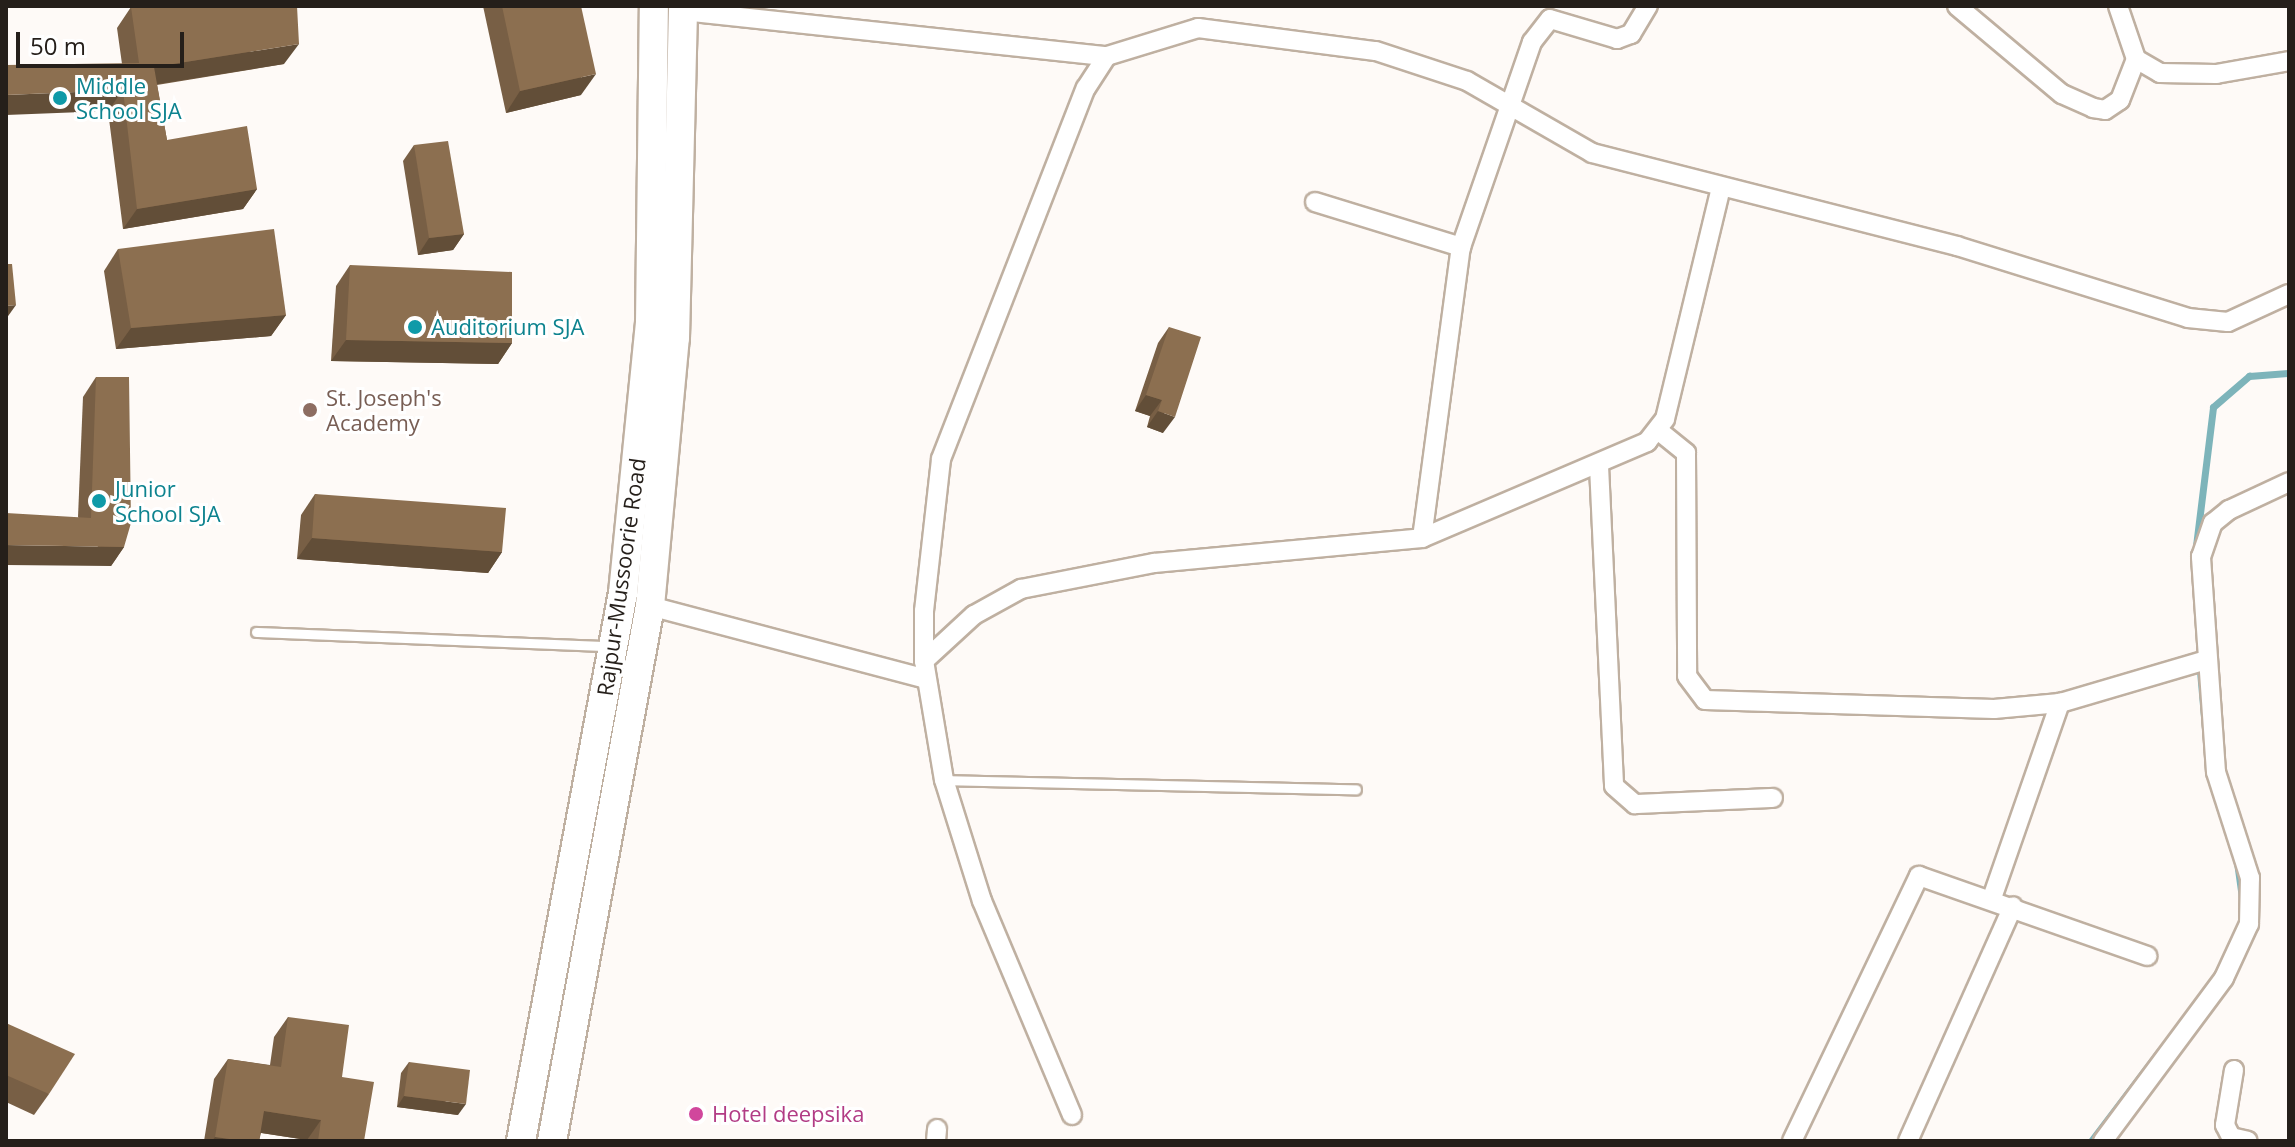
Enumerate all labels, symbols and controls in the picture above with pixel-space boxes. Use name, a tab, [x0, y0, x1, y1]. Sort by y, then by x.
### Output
scale bar	[20, 16, 188, 66]
text: 50 m	[30, 29, 86, 62]
place label: Middle School SJA	[76, 72, 182, 124]
marker: Middle School SJA	[51, 89, 69, 107]
place label: Auditorium SJA	[431, 314, 584, 340]
marker: Auditorium SJA	[406, 318, 424, 336]
place label: St. Joseph's Academy	[326, 384, 442, 436]
marker: St. Joseph's Academy	[301, 401, 319, 419]
street label: Rajpur-Mussoorie Road	[591, 456, 651, 698]
place label: Junior School SJA	[115, 475, 221, 526]
marker: Junior School SJA	[90, 492, 108, 510]
place label: Hotel deepsika	[712, 1101, 864, 1127]
marker: Hotel deepsika	[687, 1105, 705, 1123]

